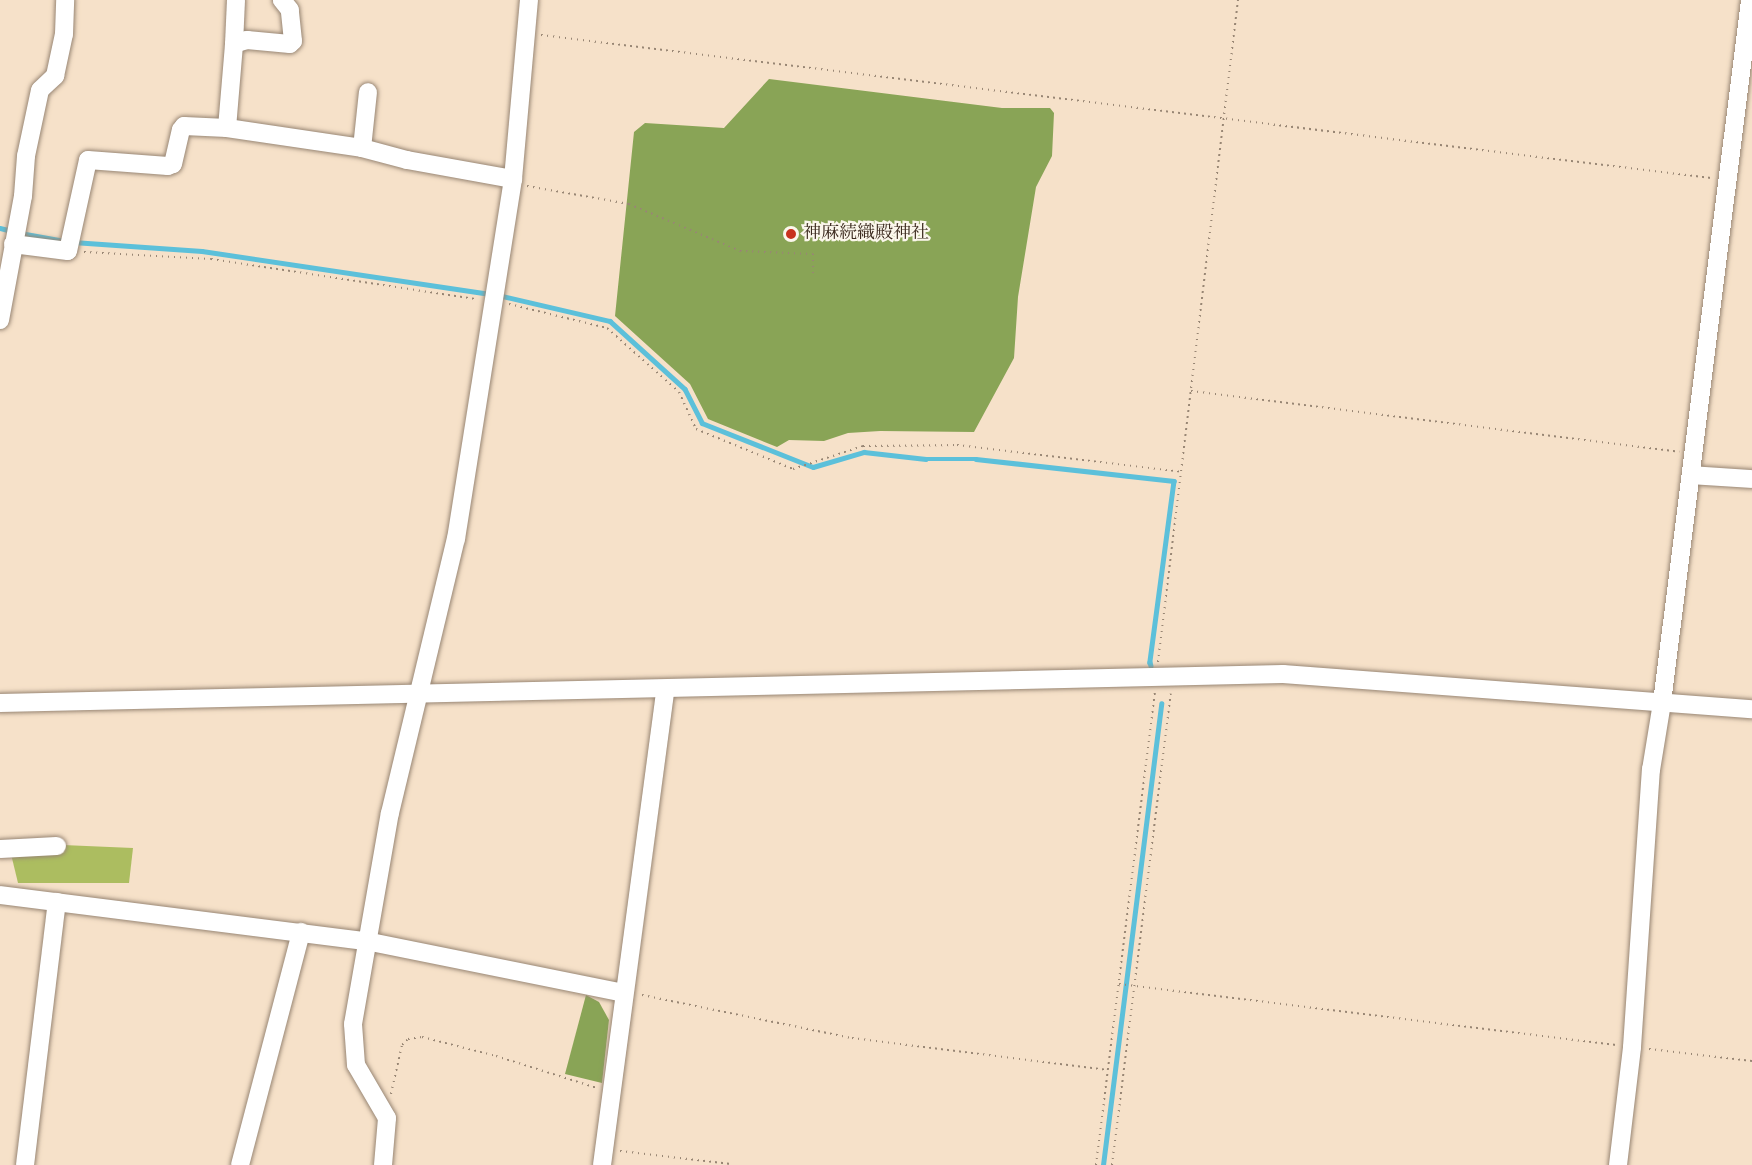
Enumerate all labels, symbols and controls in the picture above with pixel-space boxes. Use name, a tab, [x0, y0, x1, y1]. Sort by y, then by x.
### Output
place label: 神麻続織殿神社	[803, 223, 929, 245]
marker: 神麻続織殿神社	[784, 227, 798, 241]

